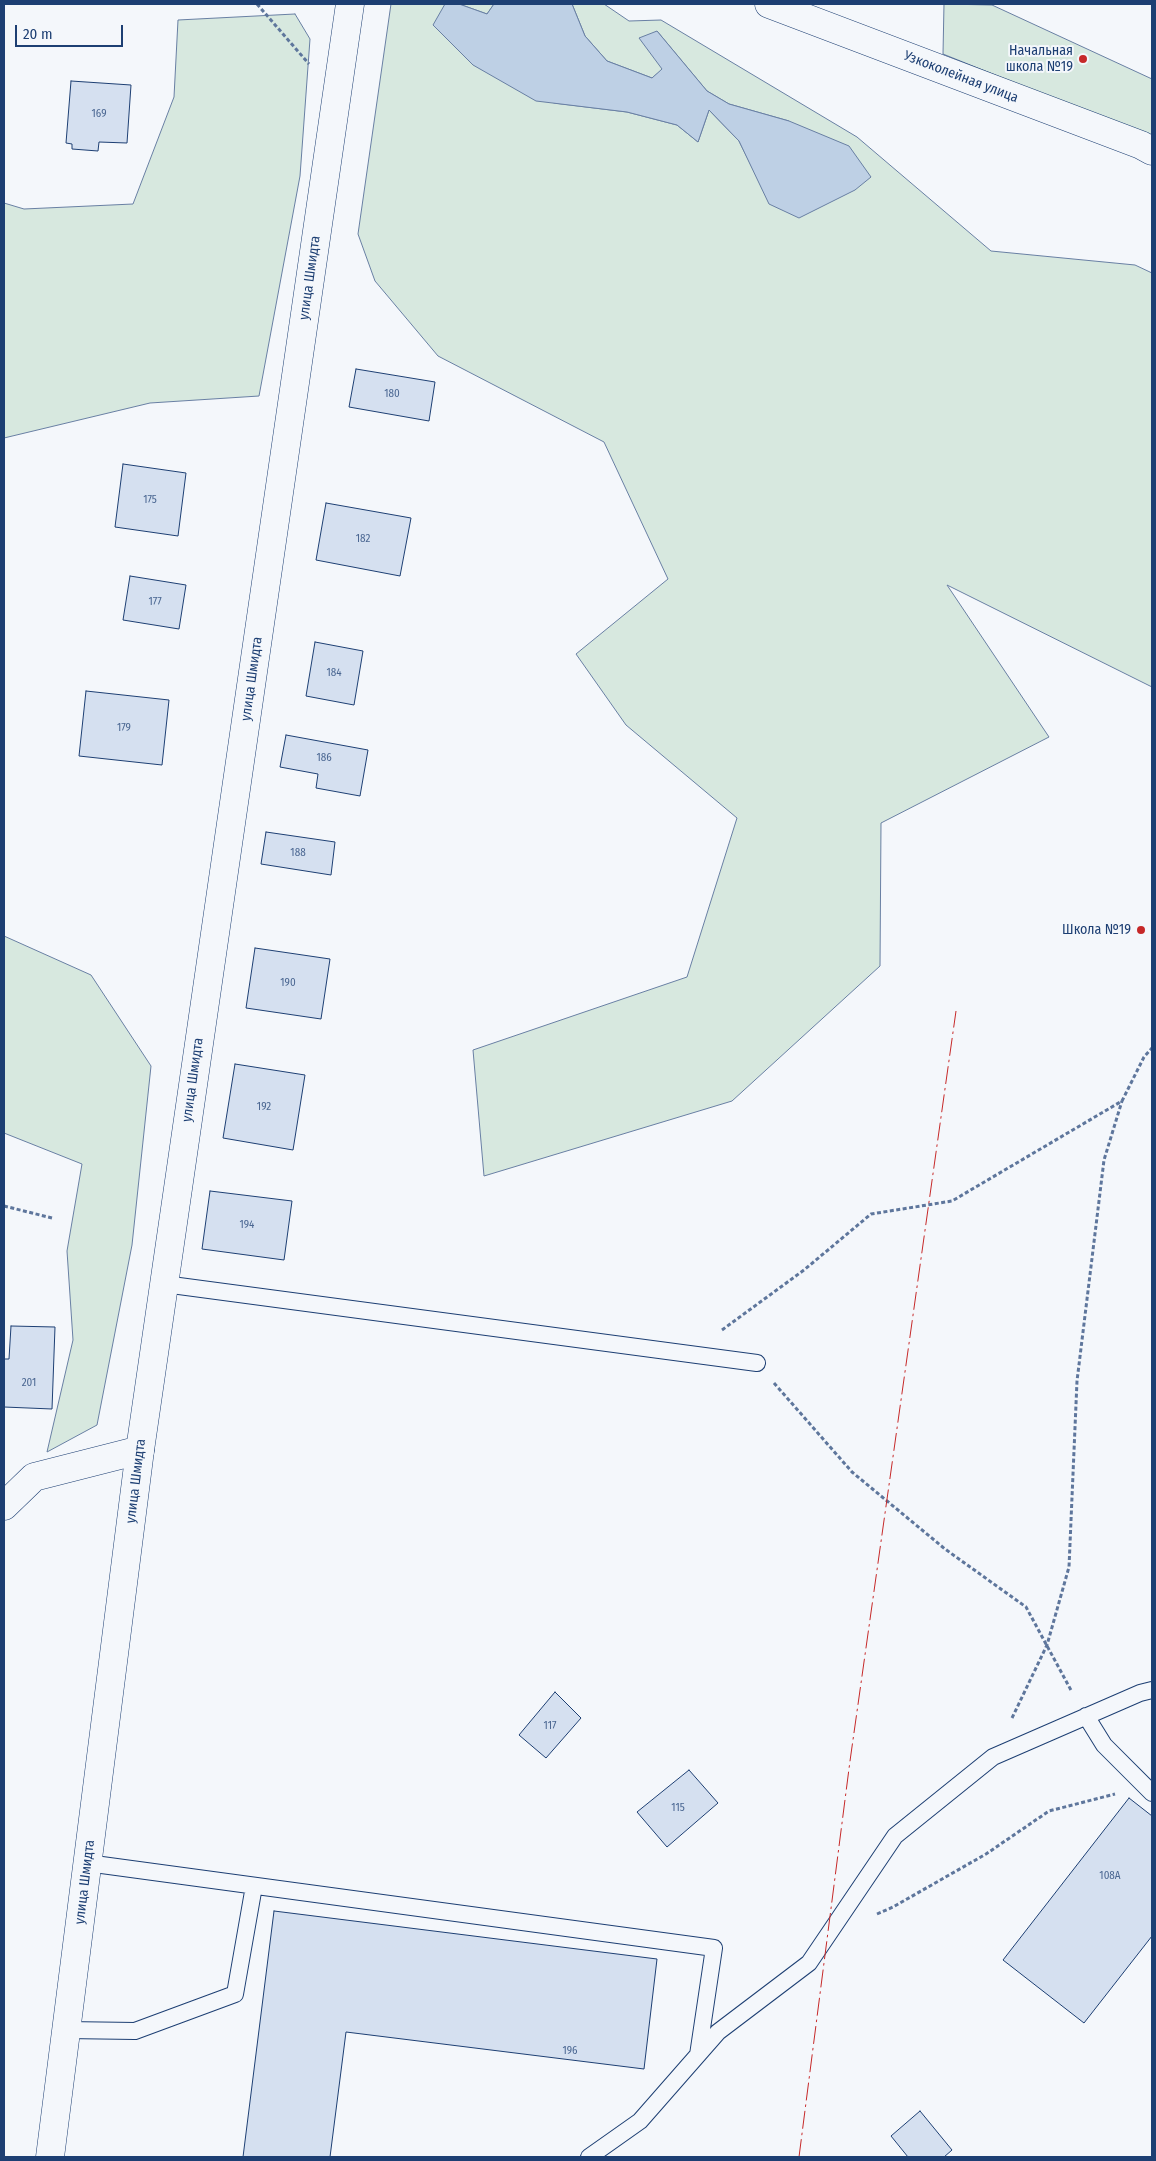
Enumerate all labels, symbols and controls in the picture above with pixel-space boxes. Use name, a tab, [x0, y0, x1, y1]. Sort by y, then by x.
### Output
scale bar	[18, 15, 125, 47]
text: 20 m	[23, 25, 53, 43]
place label: Начальная школа №19	[1006, 43, 1073, 75]
street label: Узкоколейная улица	[901, 47, 1021, 107]
marker: Начальная школа №19	[1077, 53, 1089, 65]
house number: 169	[92, 107, 106, 121]
street label: улица Шмидта	[296, 235, 324, 321]
house number: 180	[384, 387, 400, 401]
house number: 175	[143, 493, 157, 507]
house number: 182	[356, 532, 370, 546]
house number: 177	[148, 595, 162, 609]
street label: улица Шмидта	[238, 636, 266, 722]
house number: 184	[326, 666, 342, 680]
house number: 179	[117, 721, 131, 735]
house number: 186	[316, 751, 332, 765]
house number: 188	[290, 846, 306, 860]
place label: Школа №19	[1062, 922, 1131, 938]
marker: Школа №19	[1135, 924, 1147, 936]
house number: 190	[280, 976, 296, 990]
street label: улица Шмидта	[179, 1037, 207, 1123]
house number: 192	[257, 1100, 271, 1114]
house number: 194	[240, 1218, 254, 1232]
house number: 201	[22, 1376, 36, 1390]
street label: улица Шмидта	[122, 1438, 150, 1524]
house number: 117	[544, 1719, 556, 1733]
house number: 115	[671, 1801, 685, 1815]
street label: улица Шмидта	[71, 1839, 99, 1925]
house number: 108А	[1099, 1869, 1121, 1883]
house number: 196	[562, 2044, 578, 2058]

